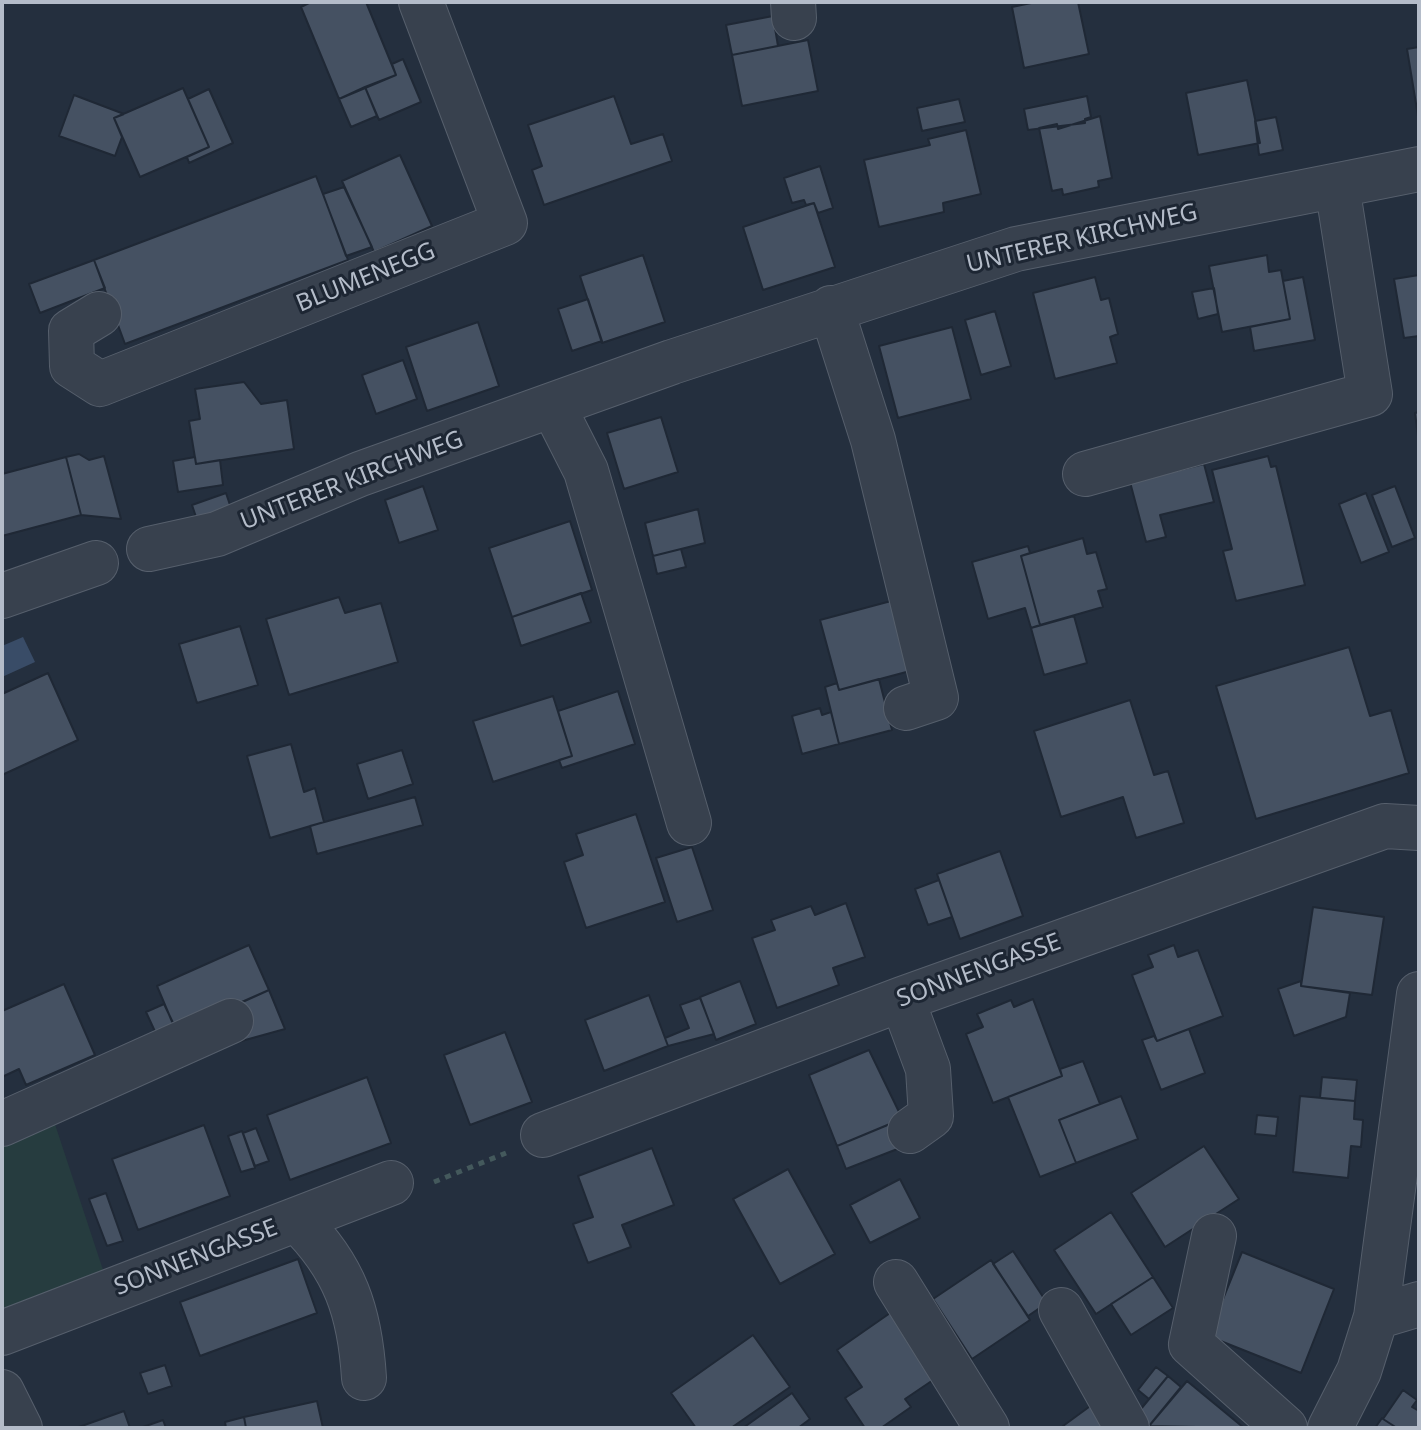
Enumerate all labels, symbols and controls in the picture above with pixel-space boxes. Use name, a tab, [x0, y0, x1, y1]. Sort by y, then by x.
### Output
street label: UNTERER KIRCHWEG	[964, 198, 1200, 280]
street label: BLUMENEGG	[292, 237, 440, 319]
street label: UNTERER KIRCHWEG	[237, 425, 467, 537]
street label: SONNENGASSE	[893, 928, 1065, 1014]
street label: SONNENGASSE	[110, 1214, 282, 1302]

